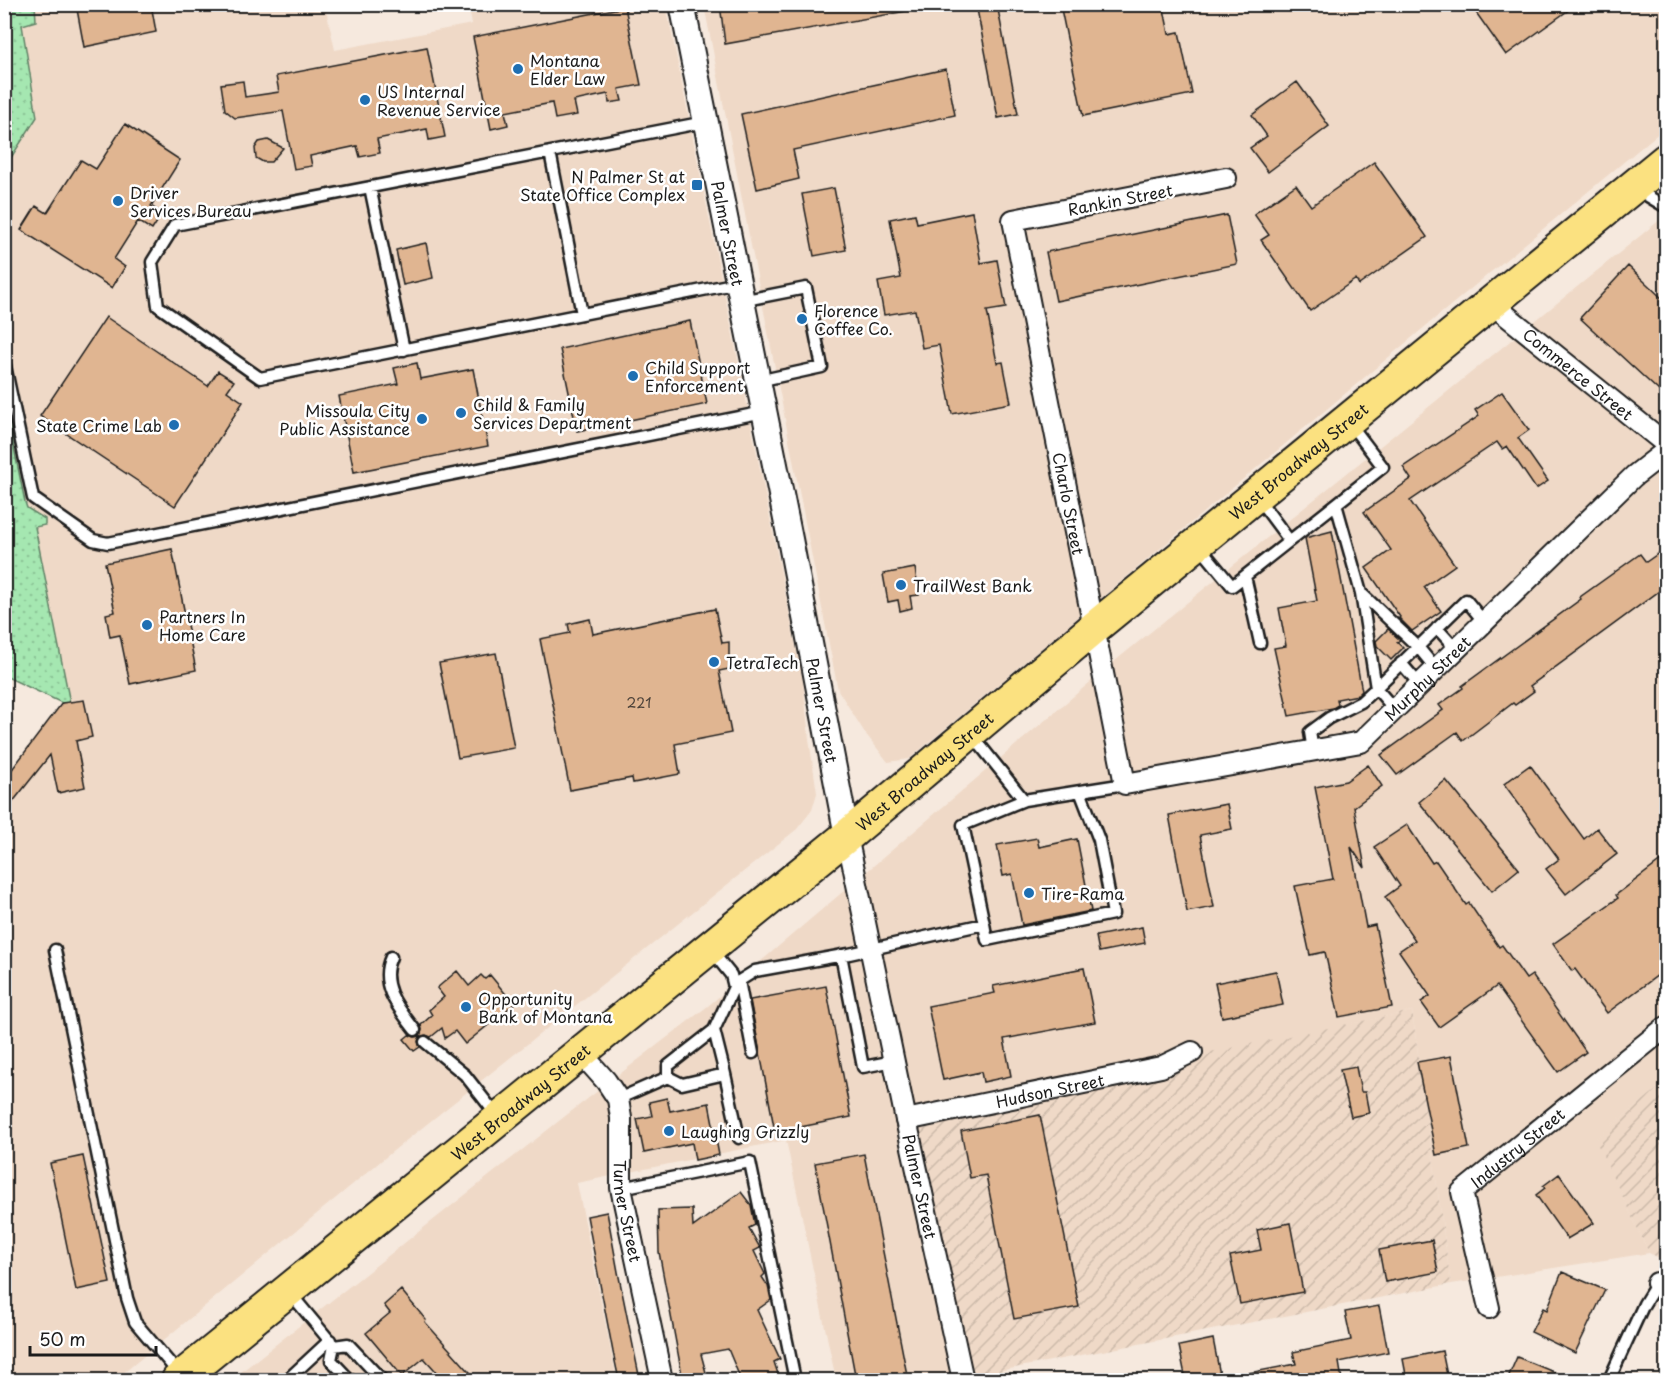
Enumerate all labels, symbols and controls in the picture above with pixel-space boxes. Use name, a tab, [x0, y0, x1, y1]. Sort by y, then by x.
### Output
place label: Montana Elder Law	[530, 48, 606, 90]
marker: Montana Elder Law	[511, 62, 525, 76]
place label: US Internal Revenue Service	[377, 79, 500, 121]
marker: US Internal Revenue Service	[358, 93, 372, 107]
place label: N Palmer St at State Office Complex	[520, 164, 685, 206]
street label: Rankin Street	[1065, 177, 1175, 221]
marker: N Palmer St at State Office Complex	[690, 178, 704, 192]
street label: Palmer Street	[706, 179, 751, 288]
place label: Driver Services Bureau	[130, 180, 252, 222]
marker: Driver Services Bureau	[111, 194, 125, 208]
place label: Florence Coffee Co.	[814, 298, 893, 340]
marker: Florence Coffee Co.	[795, 312, 809, 326]
street label: Commerce Street	[1518, 322, 1639, 426]
place label: Child Support Enforcement	[645, 355, 751, 397]
marker: Child Support Enforcement	[626, 369, 640, 383]
place label: Child & Family Services Department	[473, 392, 632, 434]
street label: West Broadway Street	[1223, 396, 1373, 525]
place label: Missoula City Public Assistance	[279, 398, 410, 440]
marker: Child & Family Services Department	[454, 406, 468, 420]
marker: Missoula City Public Assistance	[415, 412, 429, 426]
place label: State Crime Lab	[36, 413, 162, 437]
marker: State Crime Lab	[167, 418, 181, 432]
street label: Charlo Street	[1047, 450, 1091, 557]
place label: TrailWest Bank	[913, 573, 1032, 597]
marker: TrailWest Bank	[894, 578, 908, 592]
place label: Partners In Home Care	[159, 604, 246, 646]
marker: Partners In Home Care	[140, 618, 154, 632]
street label: Murphy Street	[1378, 629, 1476, 726]
place label: TetraTech	[726, 650, 798, 674]
marker: TetraTech	[707, 655, 721, 669]
street label: Palmer Street	[801, 656, 845, 765]
house number: 221	[626, 692, 652, 713]
street label: West Broadway Street	[850, 706, 999, 836]
place label: Tire-Rama	[1041, 881, 1124, 905]
marker: Tire-Rama	[1022, 886, 1036, 900]
place label: Opportunity Bank of Montana	[478, 986, 612, 1028]
marker: Opportunity Bank of Montana	[459, 1000, 473, 1014]
street label: West Broadway Street	[445, 1037, 595, 1166]
street label: Hudson Street	[994, 1067, 1107, 1113]
street label: Industry Street	[1465, 1101, 1570, 1193]
place label: Laughing Grizzly	[681, 1119, 809, 1143]
marker: Laughing Grizzly	[662, 1124, 676, 1138]
street label: Palmer Street	[897, 1132, 944, 1241]
street label: Turner Street	[609, 1160, 649, 1265]
scale bar	[30, 1319, 156, 1357]
text: 50 m	[39, 1325, 86, 1352]

